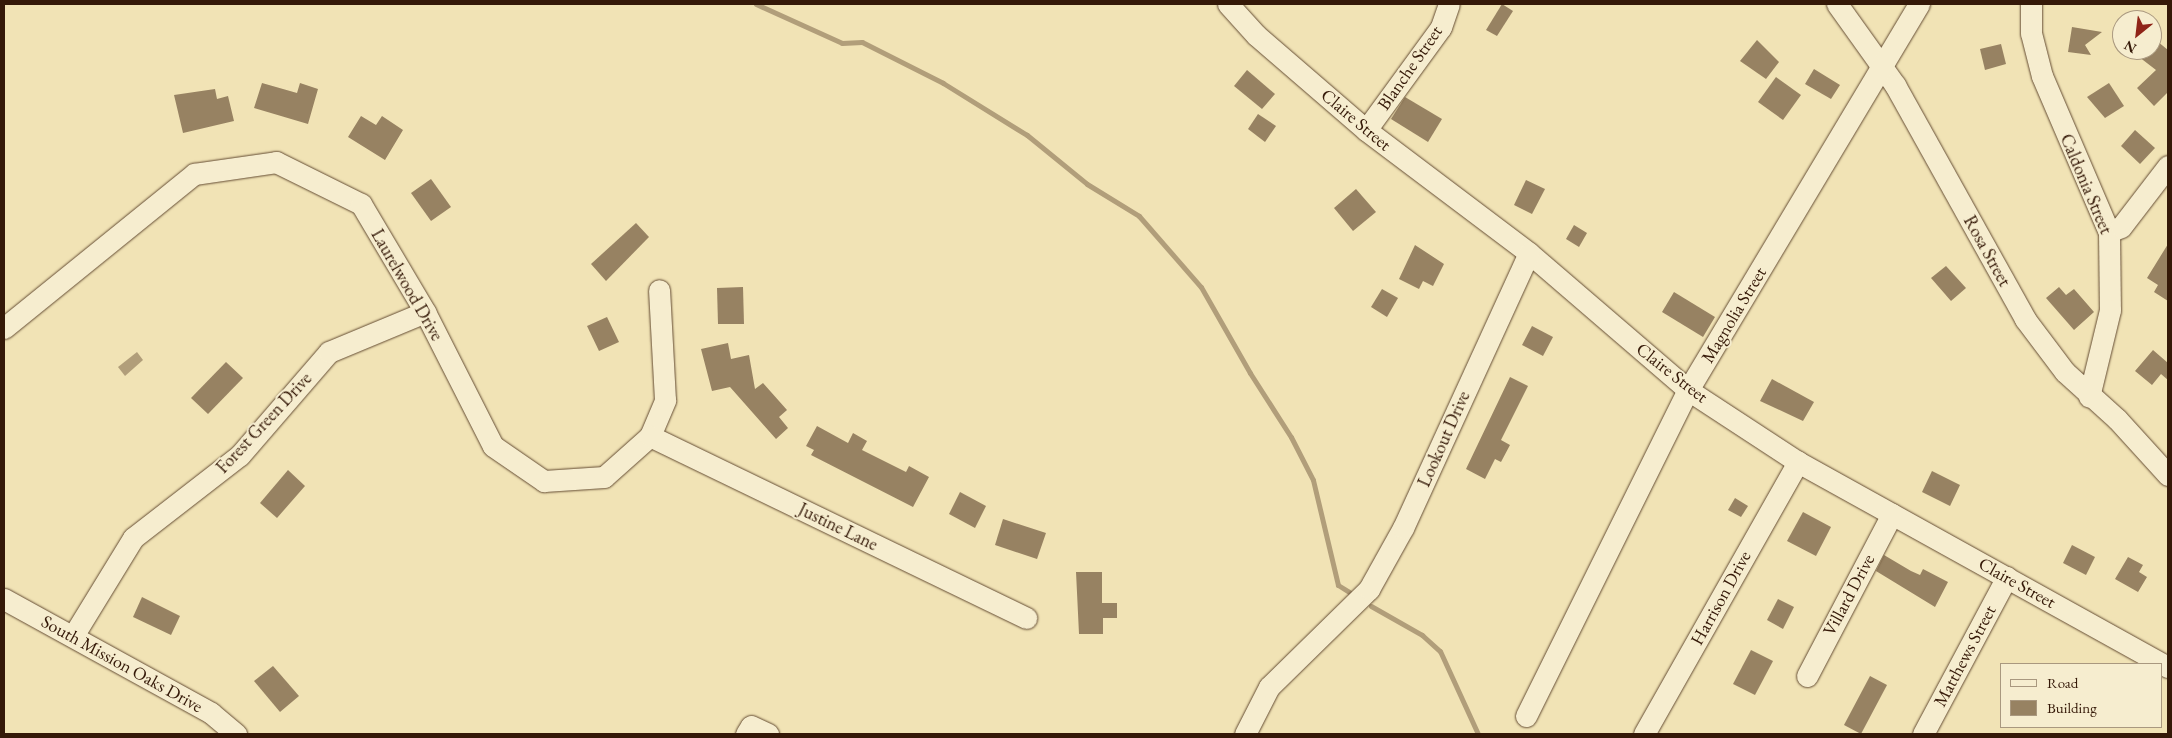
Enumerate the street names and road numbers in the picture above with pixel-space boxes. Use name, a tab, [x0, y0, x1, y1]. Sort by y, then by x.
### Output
street label: Blanche Street	[1373, 22, 1447, 114]
street label: Claire Street	[1317, 84, 1395, 156]
street label: Caldonia Street	[2055, 131, 2117, 237]
street label: Rosa Street	[1959, 212, 2015, 290]
street label: Laurelwood Drive	[366, 225, 448, 345]
street label: Magnolia Street	[1697, 263, 1771, 367]
street label: Claire Street	[1632, 338, 1712, 408]
street label: Forest Green Drive	[212, 368, 316, 478]
street label: Lookout Drive	[1413, 388, 1475, 490]
street label: Justine Lane	[795, 498, 881, 556]
street label: Harrison Drive	[1686, 547, 1756, 649]
street label: Villard Drive	[1819, 551, 1879, 639]
street label: Claire Street	[1975, 553, 2059, 613]
street label: Matthews Street	[1929, 602, 2001, 710]
street label: South Mission Oaks Drive	[38, 611, 206, 717]

